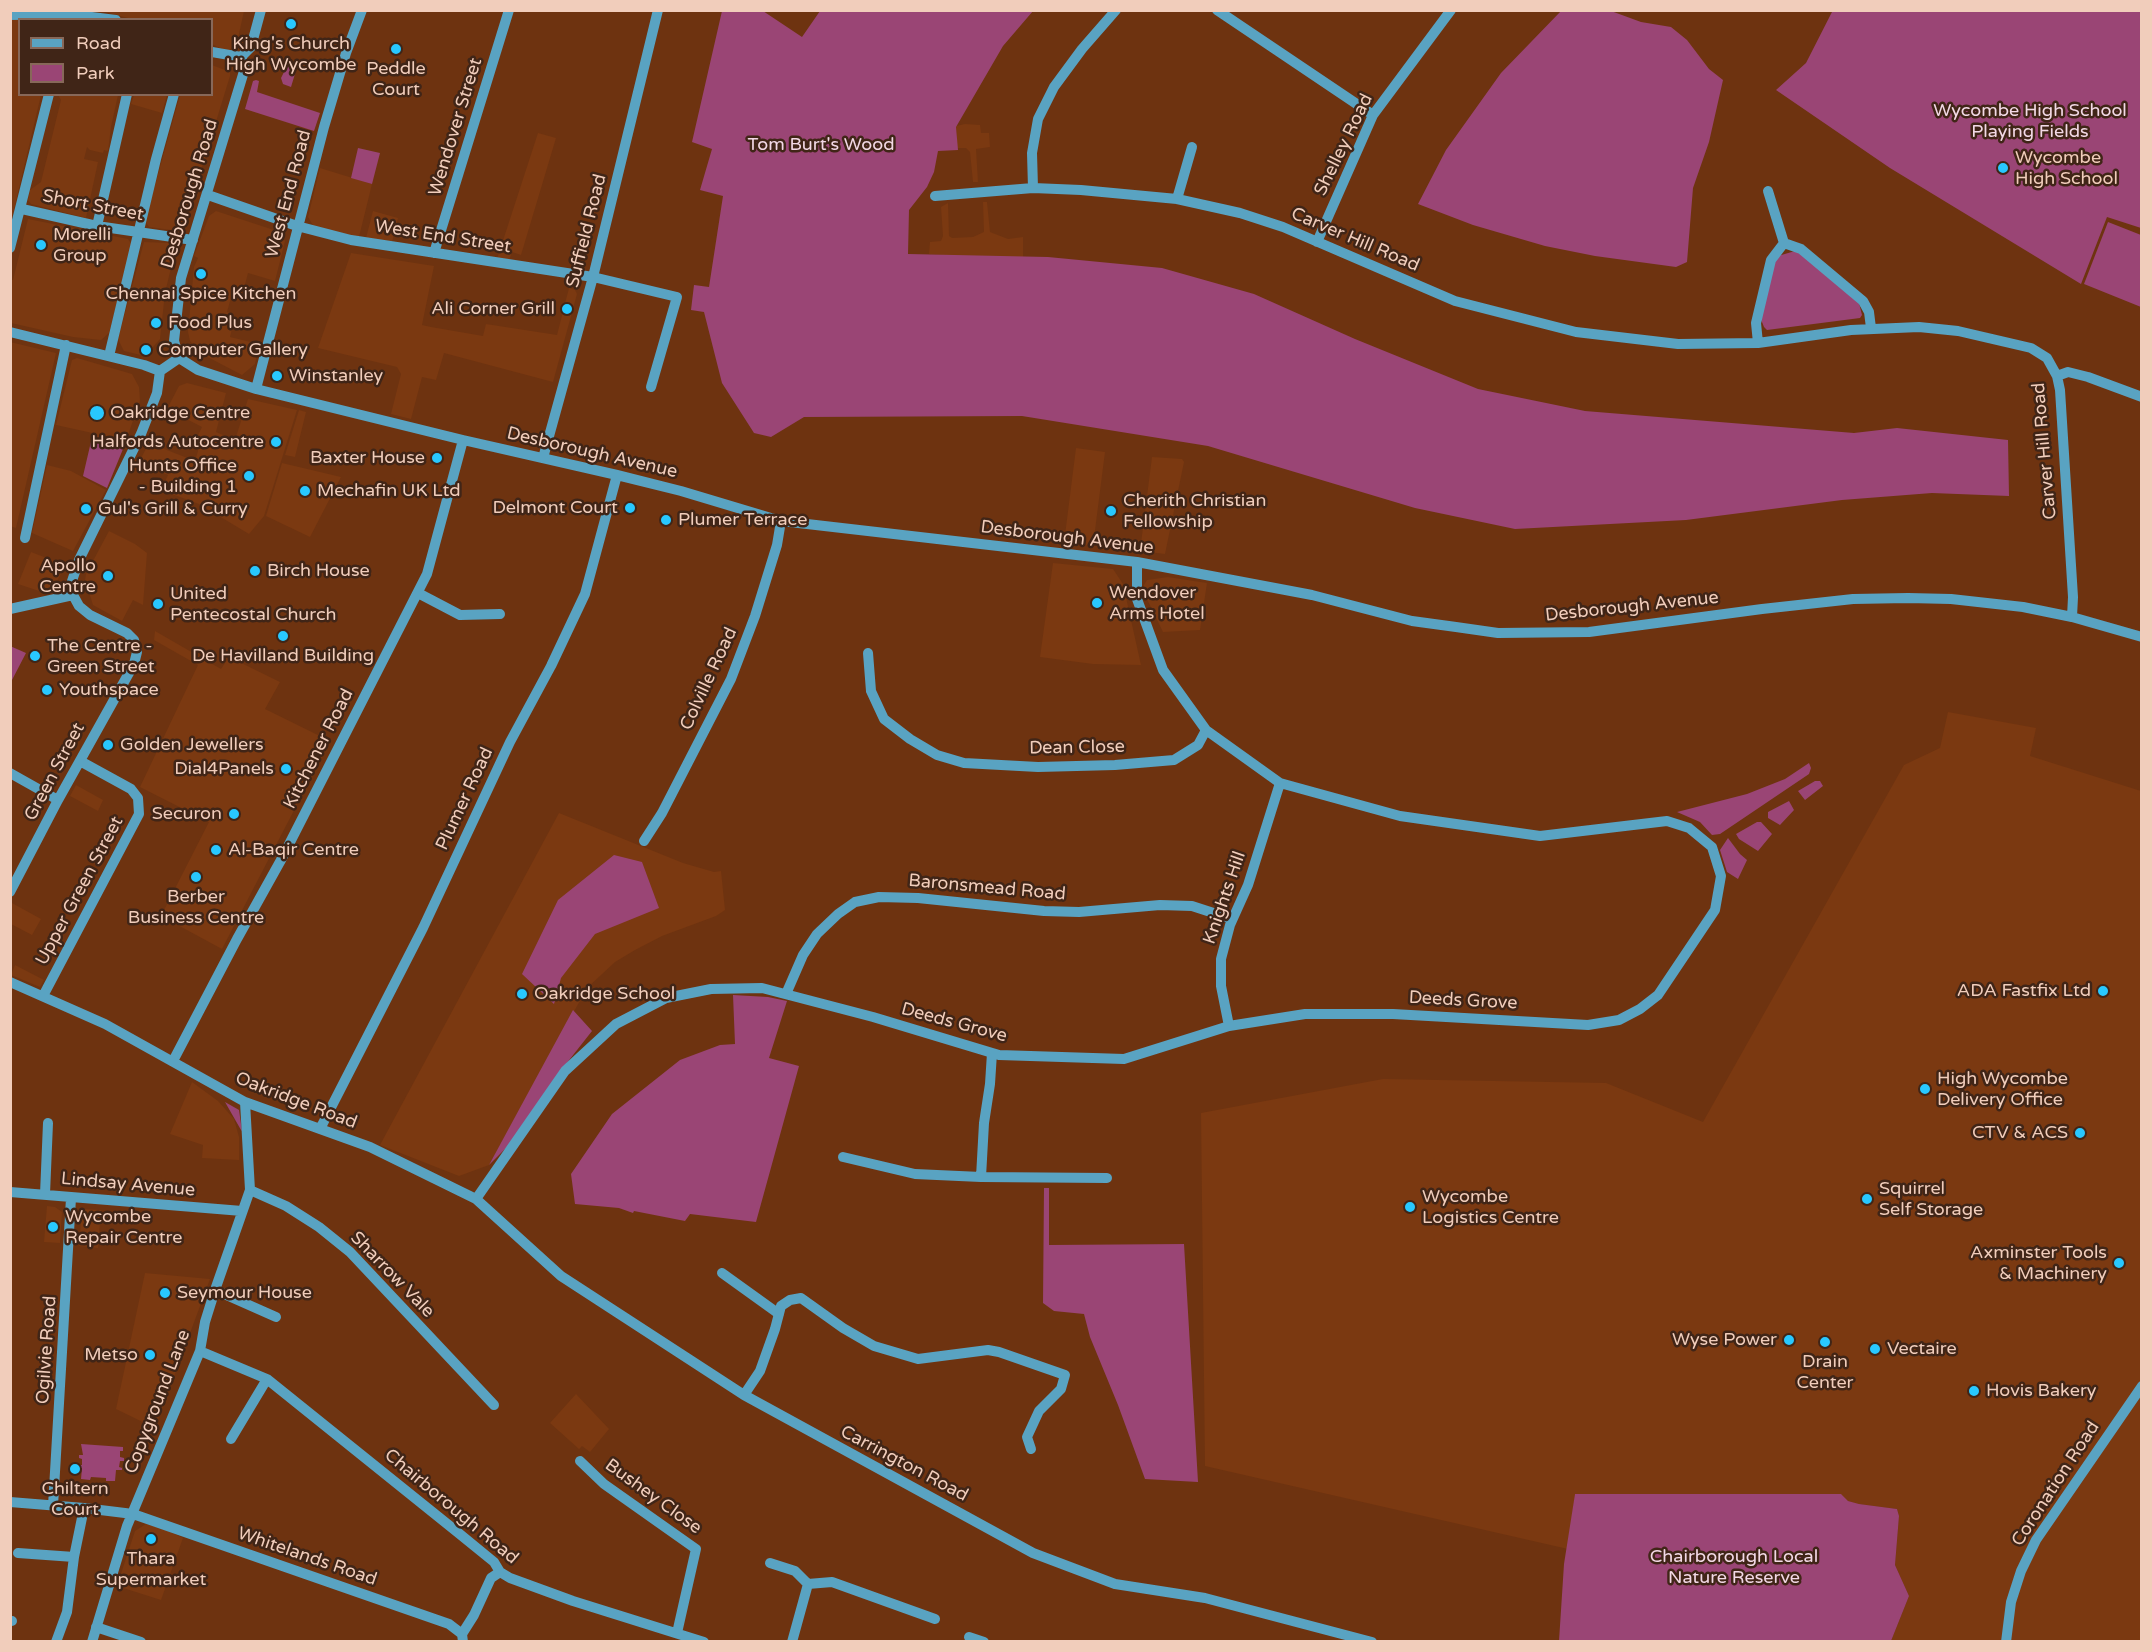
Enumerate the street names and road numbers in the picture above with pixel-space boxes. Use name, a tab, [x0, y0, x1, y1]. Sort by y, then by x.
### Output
street label: Wendover Street	[425, 55, 487, 199]
street label: Shelley Road	[1310, 91, 1378, 199]
street label: Desborough Road	[157, 117, 223, 271]
street label: West End Road	[262, 128, 316, 260]
street label: Suffield Road	[562, 172, 612, 290]
street label: Short Street	[41, 186, 145, 226]
street label: Carver Hill Road	[1288, 203, 1422, 277]
street label: West End Street	[373, 216, 513, 258]
street label: Carver Hill Road	[2028, 382, 2062, 520]
street label: Desborough Avenue	[505, 423, 679, 483]
street label: Desborough Avenue	[979, 517, 1155, 559]
street label: Desborough Avenue	[1544, 587, 1720, 627]
street label: Colville Road	[676, 624, 742, 734]
street label: Kitchener Road	[279, 685, 359, 813]
street label: Green Street	[20, 719, 90, 825]
street label: Dean Close	[1029, 736, 1125, 760]
street label: Plumer Road	[432, 744, 498, 854]
street label: Upper Green Street	[32, 813, 128, 969]
street label: Knights Hill	[1199, 849, 1251, 947]
street label: Baronsmead Road	[907, 870, 1067, 906]
street label: Deeds Grove	[1408, 987, 1518, 1015]
street label: Deeds Grove	[899, 998, 1009, 1048]
street label: Oakridge Road	[232, 1068, 360, 1134]
street label: Lindsay Avenue	[60, 1168, 196, 1202]
street label: Sharrow Vale	[345, 1227, 439, 1323]
street label: Ogilvie Road	[32, 1295, 62, 1405]
street label: Copyground Lane	[121, 1327, 195, 1477]
street label: Coronation Road	[2008, 1417, 2104, 1551]
street label: Carrington Road	[836, 1421, 972, 1507]
street label: Chairborough Road	[380, 1445, 522, 1569]
street label: Bushey Close	[600, 1455, 706, 1539]
street label: Whitelands Road	[234, 1523, 380, 1591]

